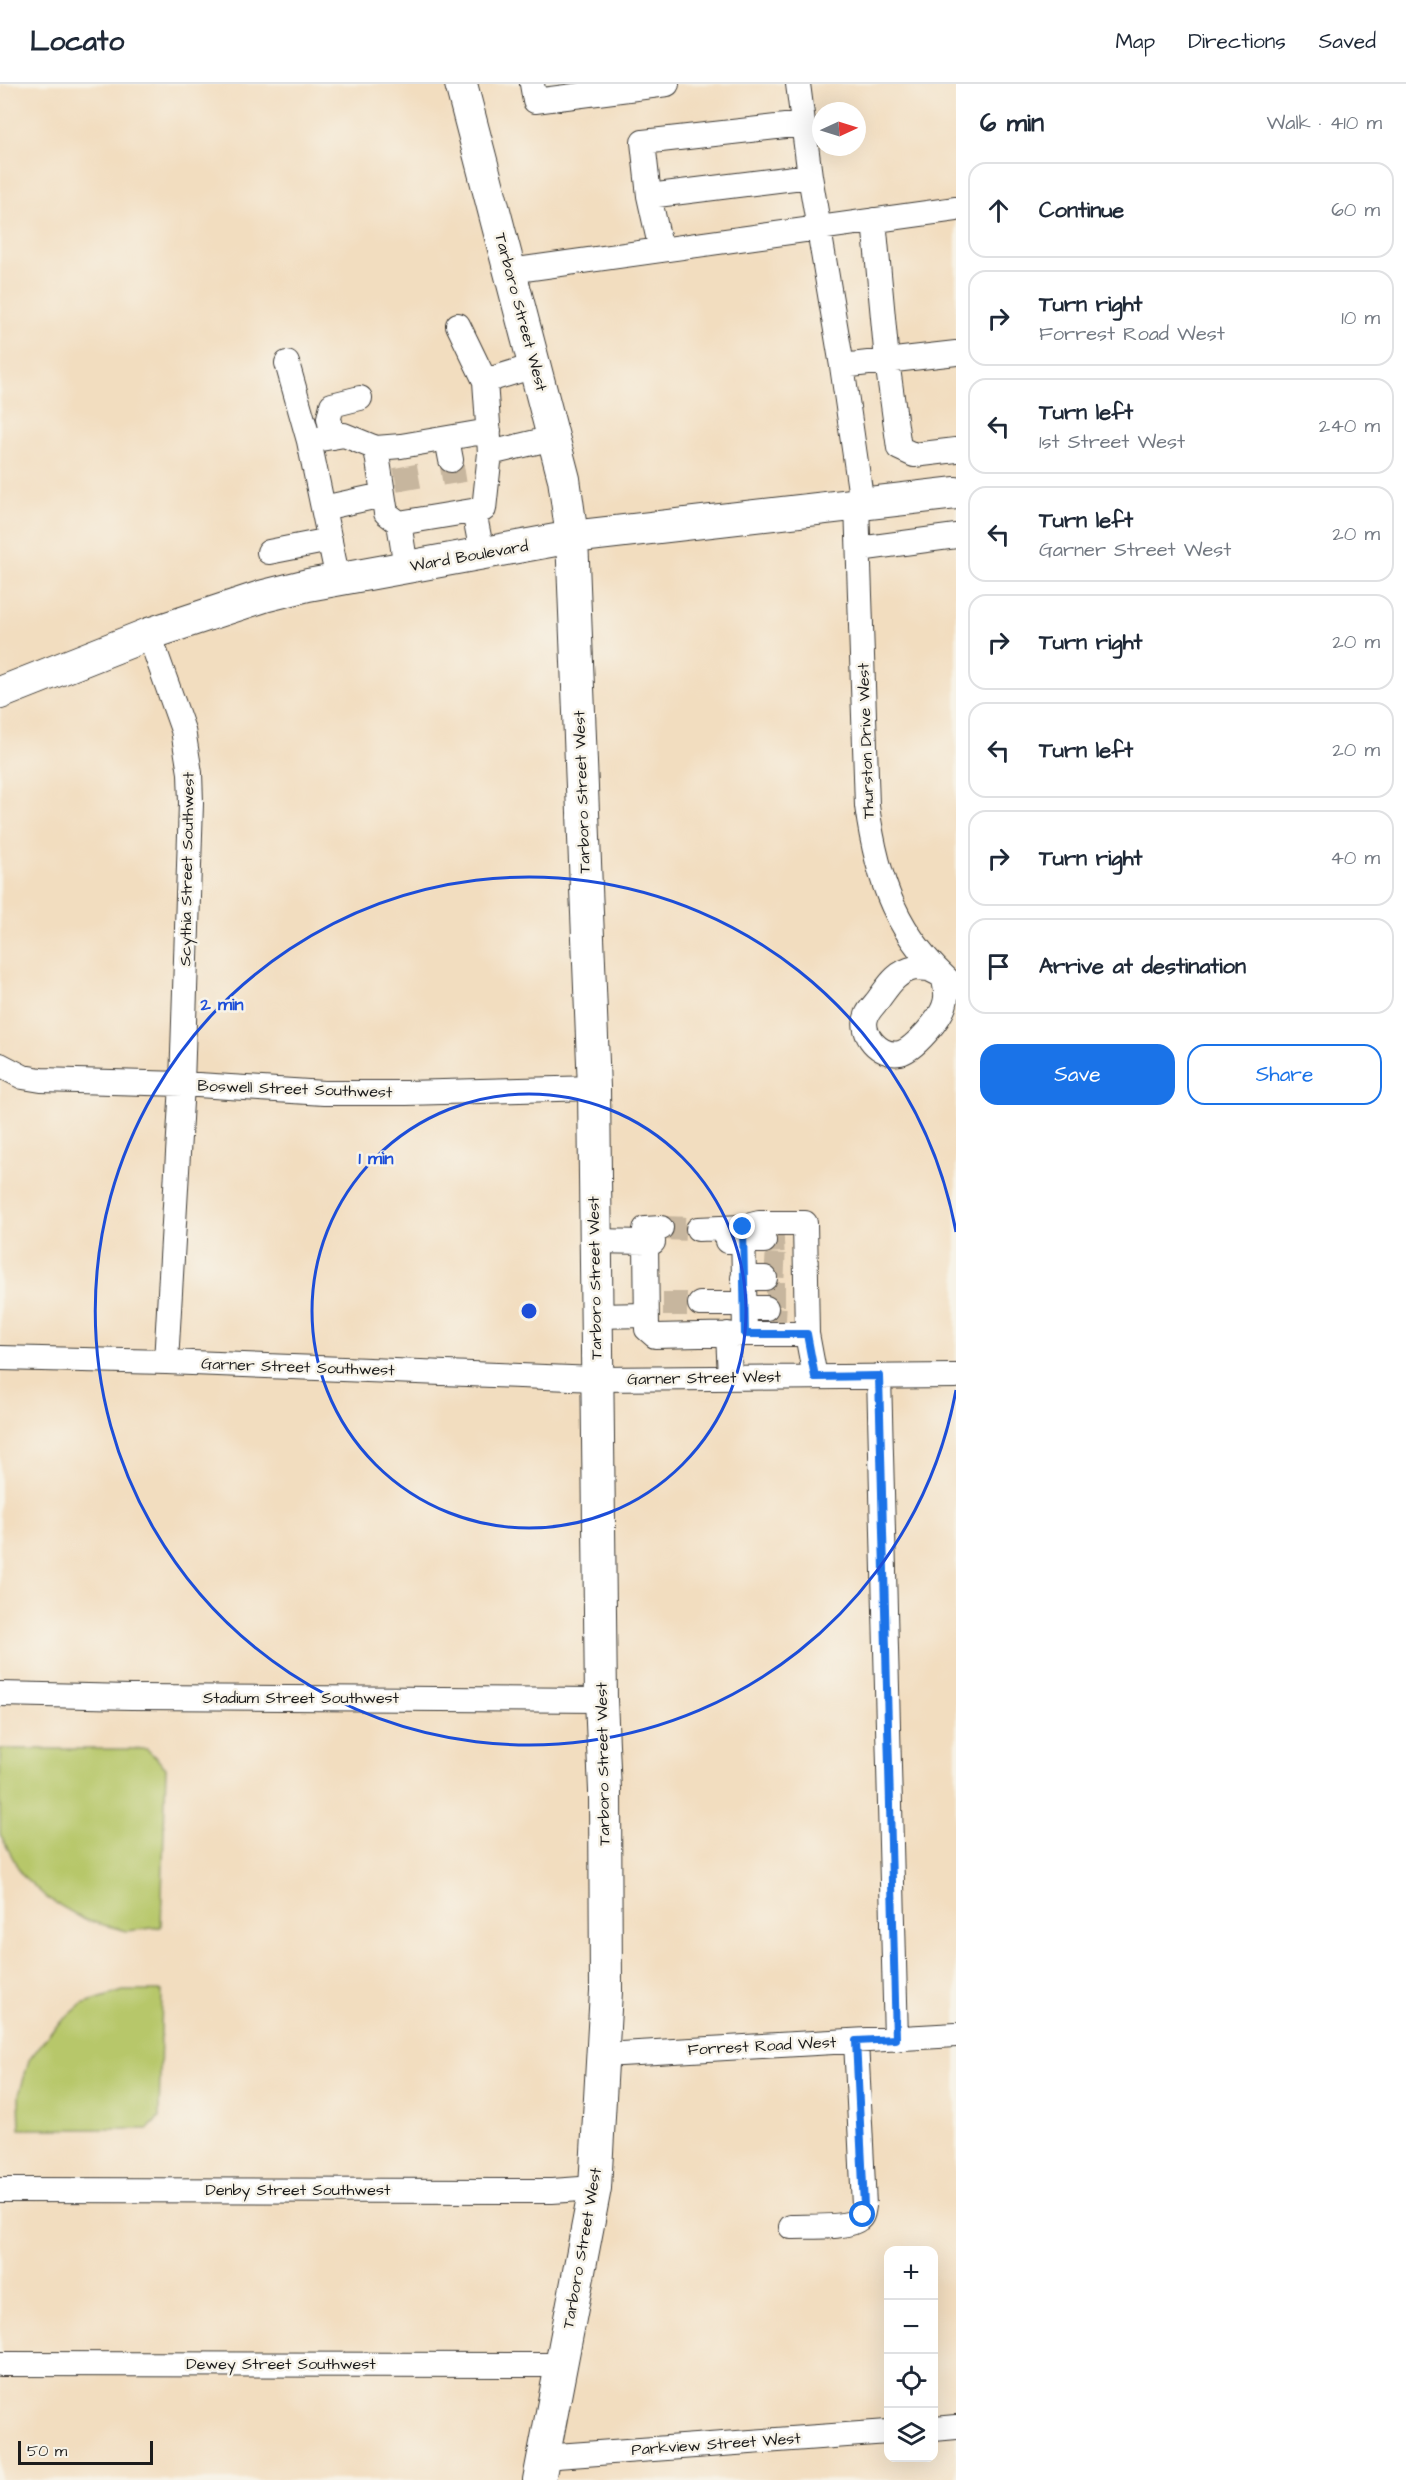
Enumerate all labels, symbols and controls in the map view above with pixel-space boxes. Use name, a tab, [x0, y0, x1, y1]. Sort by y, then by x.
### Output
text: Locato	[30, 22, 124, 61]
text: Map	[1115, 27, 1155, 56]
text: Directions	[1188, 27, 1286, 56]
text: Saved	[1319, 27, 1376, 56]
north arrow	[812, 102, 866, 156]
text: 6 min	[980, 105, 1044, 141]
text: Walk · 410 m	[1266, 109, 1382, 137]
icon: ahead	[982, 194, 1015, 227]
text: Continue	[1039, 195, 1124, 226]
text: 60 m	[1331, 196, 1380, 224]
street label: Tarboro Street West	[489, 230, 553, 394]
text: Turn right	[1039, 289, 1142, 320]
icon: right	[982, 302, 1015, 335]
text: 10 m	[1341, 304, 1380, 332]
text: Forrest Road West	[1039, 320, 1225, 348]
text: Turn left	[1039, 397, 1133, 428]
icon: left	[982, 410, 1015, 443]
text: 240 m	[1319, 412, 1380, 440]
text: 1st Street West	[1039, 428, 1185, 456]
text: Turn left	[1039, 505, 1133, 536]
icon: left	[982, 518, 1015, 551]
text: 20 m	[1332, 520, 1380, 548]
street label: Ward Boulevard	[408, 535, 530, 577]
text: Garner Street West	[1039, 536, 1231, 564]
icon: right	[982, 626, 1015, 659]
text: Turn right	[1039, 627, 1142, 658]
text: 20 m	[1332, 628, 1380, 656]
street label: Thurston Drive West	[852, 662, 880, 819]
street label: Tarboro Street West	[568, 710, 596, 874]
icon: left	[982, 734, 1015, 767]
text: Turn left	[1039, 735, 1133, 766]
text: 20 m	[1332, 736, 1380, 764]
street label: Scythia Street Southwest	[174, 771, 201, 966]
icon: right	[982, 842, 1015, 875]
text: Turn right	[1039, 843, 1142, 874]
text: 40 m	[1330, 844, 1380, 872]
icon: arrive	[982, 950, 1015, 983]
text: Arrive at destination	[1039, 951, 1246, 982]
text: 2 min	[199, 992, 244, 1017]
button: Save	[980, 1044, 1175, 1105]
button: Share	[1187, 1044, 1382, 1105]
street label: Boswell Street Southwest	[197, 1075, 393, 1103]
text: 1 min	[358, 1146, 394, 1171]
street label: Tarboro Street West	[583, 1196, 607, 1360]
route end	[729, 1213, 755, 1239]
centre of rings	[519, 1301, 539, 1321]
street label: Garner Street Southwest	[201, 1353, 396, 1381]
street label: Garner Street West	[627, 1366, 782, 1390]
street label: Tarboro Street West	[591, 1682, 615, 1846]
street label: Stadium Street Southwest	[203, 1687, 400, 1709]
street label: Forrest Road West	[687, 2031, 837, 2061]
street label: Tarboro Street West	[557, 2165, 607, 2330]
street label: Denby Street Southwest	[206, 2179, 391, 2202]
route start	[849, 2201, 875, 2227]
map controls	[884, 2246, 938, 2462]
button: +	[884, 2246, 938, 2300]
button: −	[884, 2300, 938, 2354]
street label: Dewey Street Southwest	[186, 2353, 376, 2376]
button: locate	[884, 2354, 938, 2408]
button: layers	[884, 2408, 938, 2462]
street label: Parkview Street West	[631, 2427, 802, 2461]
scale bar	[18, 2438, 153, 2466]
text: 50 m	[27, 2440, 67, 2462]

